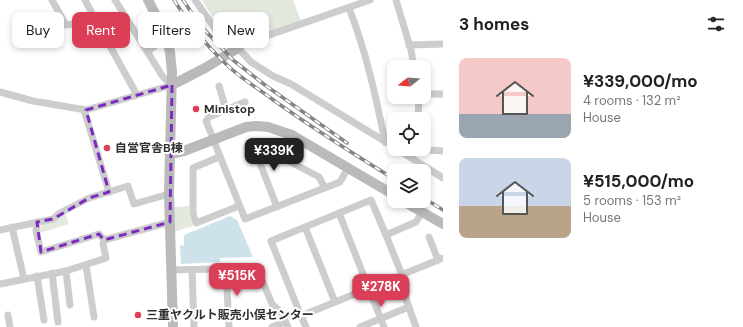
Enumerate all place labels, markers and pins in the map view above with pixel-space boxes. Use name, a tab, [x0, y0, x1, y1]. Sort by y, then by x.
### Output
place label: Ministop	[204, 101, 255, 117]
marker: Ministop	[191, 104, 201, 114]
pin: ¥339K	[246, 138, 302, 172]
place label: 自営官舎B棟	[115, 140, 183, 156]
marker: 自営官舎B棟	[102, 143, 112, 153]
pin: ¥515K	[209, 263, 265, 297]
pin: ¥278K	[353, 274, 409, 308]
place label: 三重ヤクルト販売小俣センター	[146, 307, 314, 323]
marker: 三重ヤクルト販売小俣センター	[133, 310, 143, 320]

